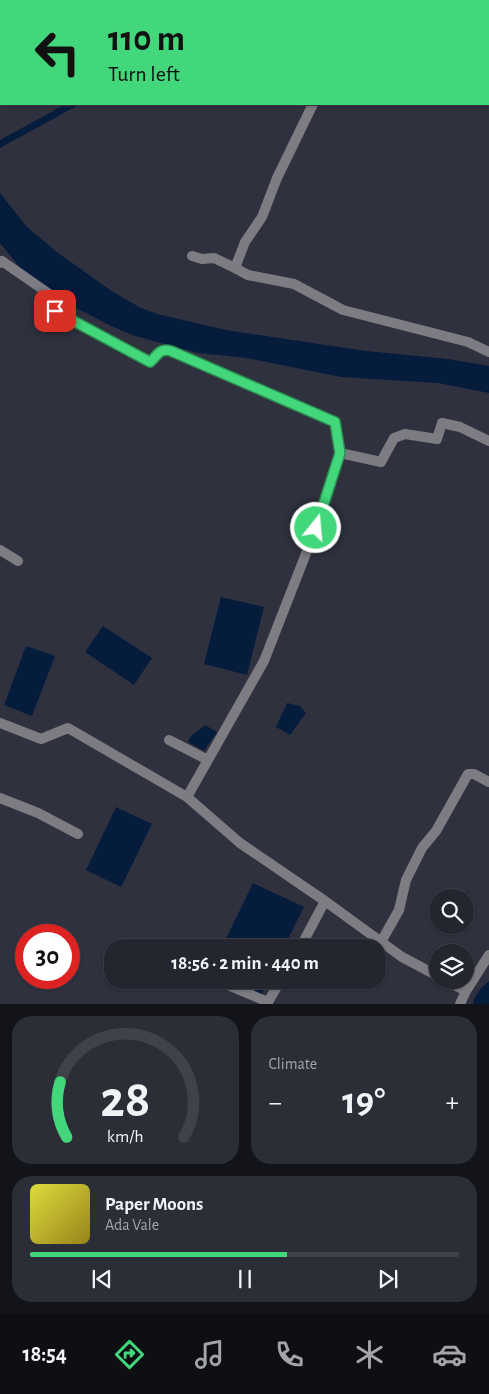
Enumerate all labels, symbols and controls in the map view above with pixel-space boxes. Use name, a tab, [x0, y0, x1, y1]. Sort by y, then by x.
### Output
icon: left	[25, 20, 90, 85]
text: 110 m	[108, 22, 185, 57]
text: Turn left	[108, 63, 180, 85]
pin	[34, 290, 76, 332]
icon: arrive	[41, 297, 69, 325]
position arrow	[289, 501, 341, 553]
map controls	[429, 889, 474, 989]
button: search	[429, 889, 474, 934]
speed limit sign: 30	[15, 924, 80, 989]
button: layers	[429, 944, 474, 989]
text: 18:56 · 2 min · 440 m	[171, 954, 319, 973]
text: Climate	[269, 1056, 317, 1072]
text: 28	[100, 1074, 150, 1126]
text: 19°	[342, 1083, 385, 1121]
text: −	[269, 1089, 282, 1117]
text: +	[446, 1089, 459, 1117]
text: km/h	[107, 1128, 144, 1146]
text: Paper Moons	[105, 1195, 203, 1214]
text: Ada Vale	[105, 1217, 159, 1233]
icon: previous	[88, 1265, 116, 1293]
icon: pause	[231, 1265, 259, 1293]
icon: next	[374, 1265, 402, 1293]
icon: directions	[112, 1337, 147, 1372]
icon: music	[192, 1337, 227, 1372]
icon: phone	[272, 1337, 307, 1372]
icon: climate	[352, 1337, 387, 1372]
icon: car	[432, 1337, 467, 1372]
text: 18:54	[22, 1343, 67, 1365]

